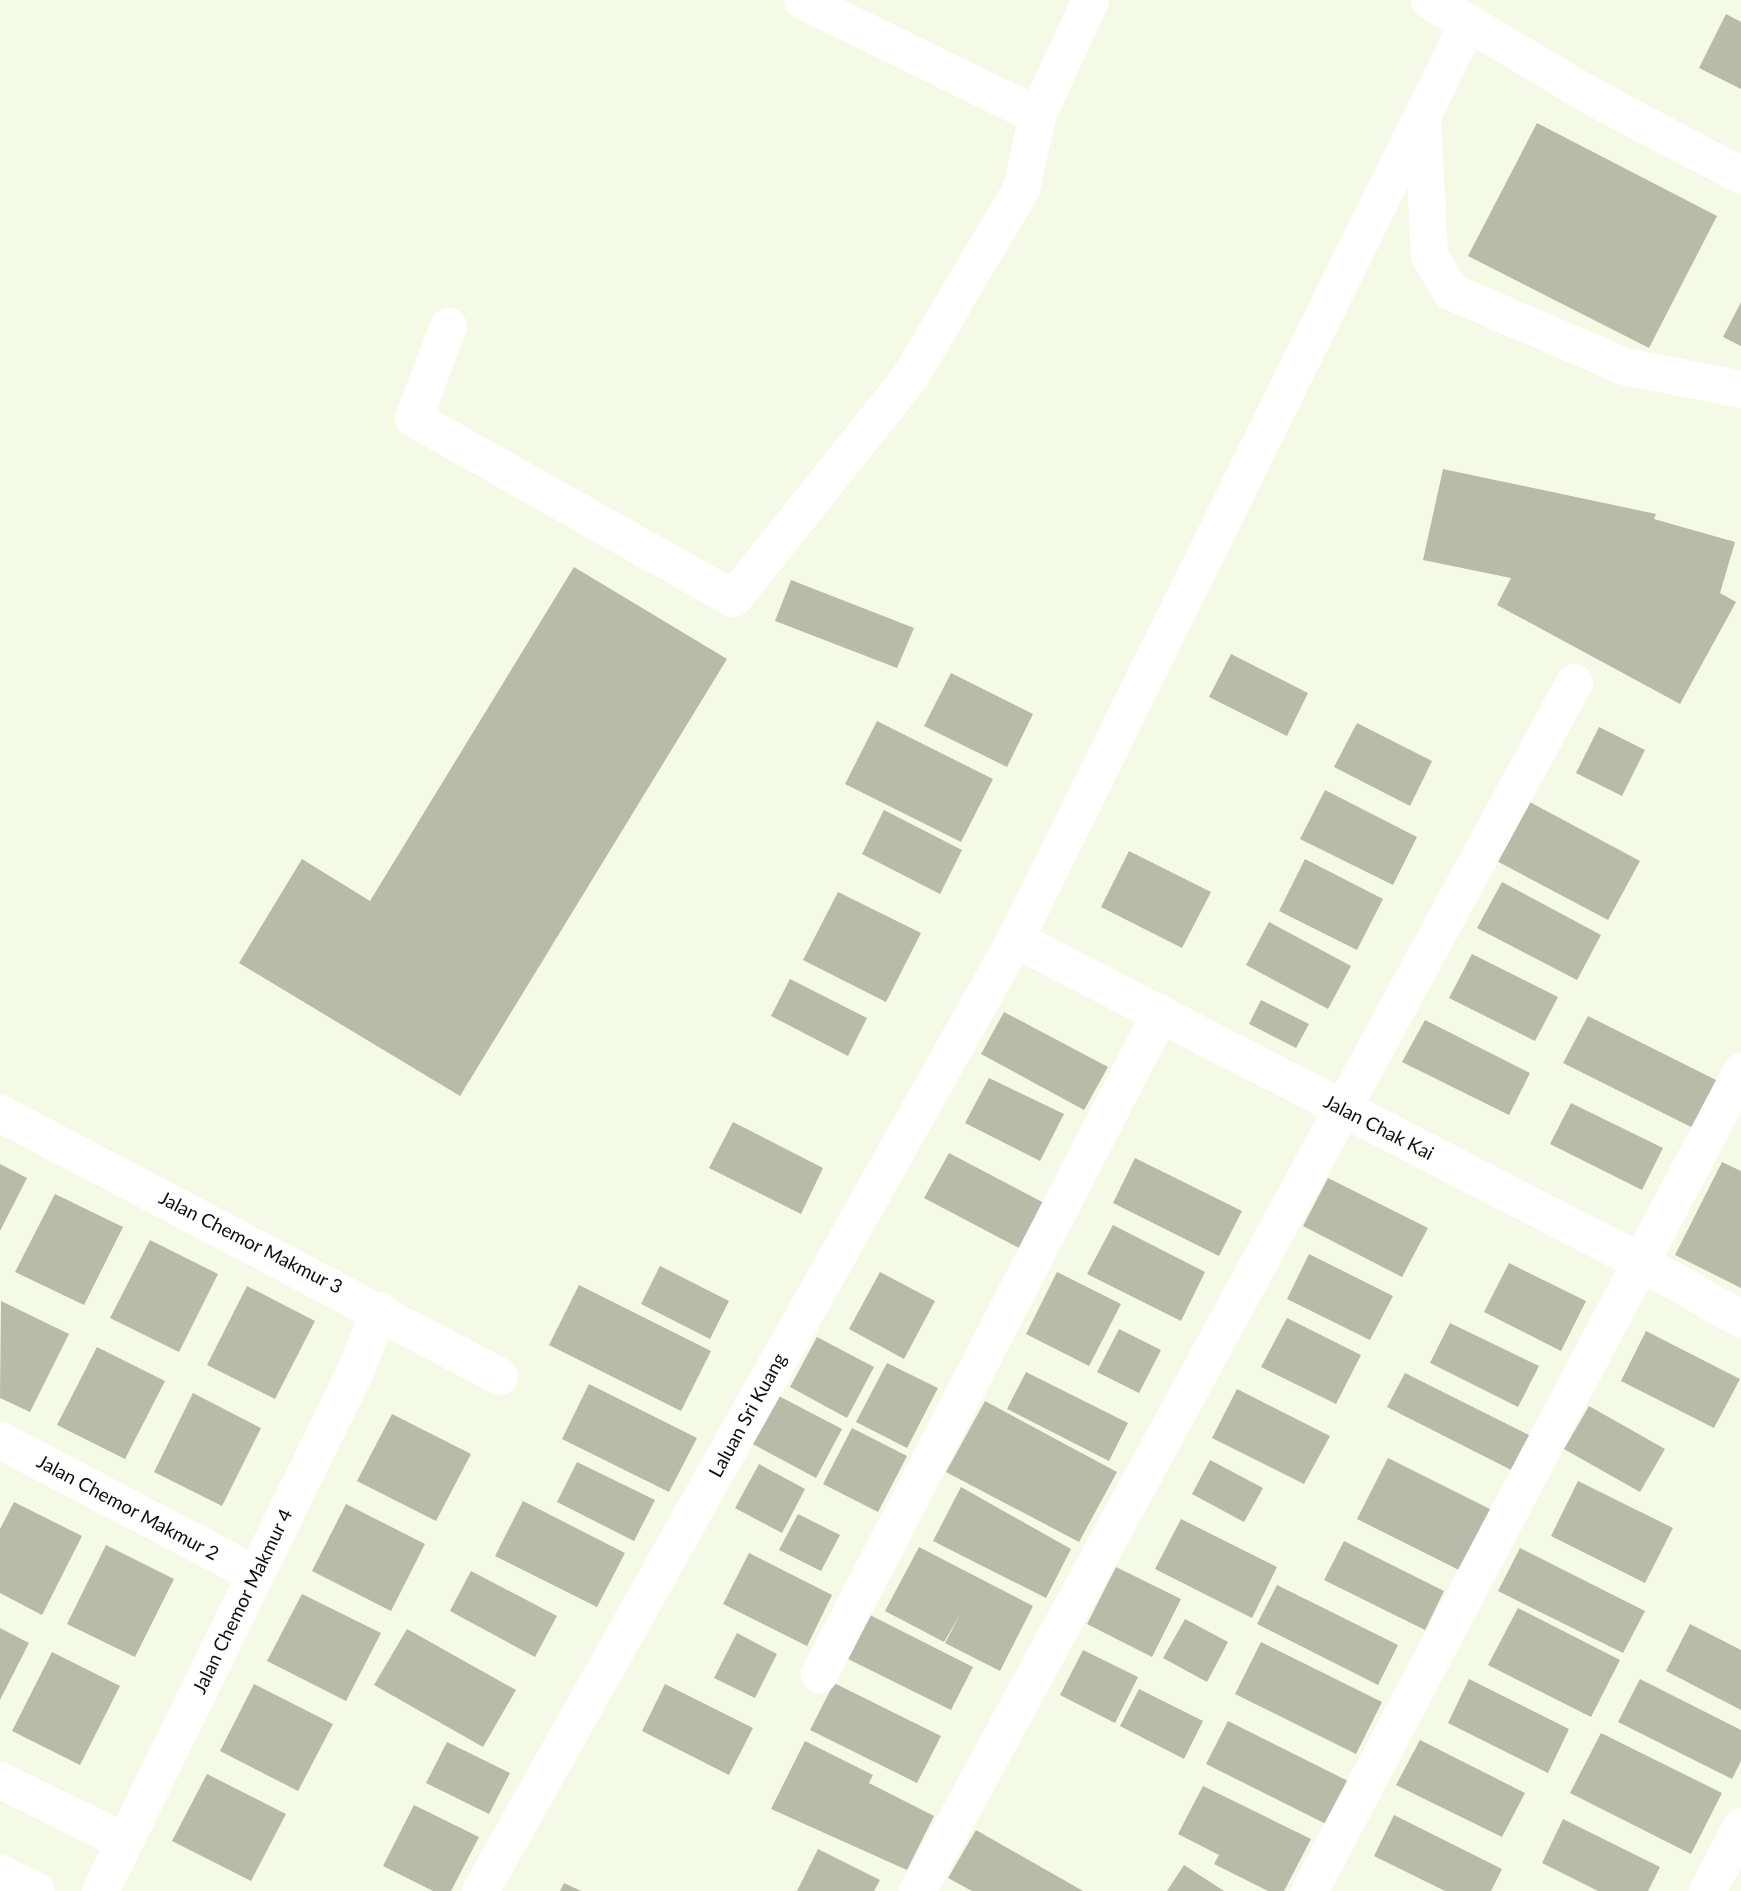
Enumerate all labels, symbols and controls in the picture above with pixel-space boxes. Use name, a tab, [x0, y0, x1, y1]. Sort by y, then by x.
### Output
street label: Jalan Chak Kai	[1320, 1090, 1438, 1164]
street label: Jalan Chemor Makmur 3	[155, 1186, 347, 1298]
street label: Laluan Sri Kuang	[704, 1349, 790, 1481]
street label: Jalan Chemor Makmur 2	[33, 1449, 223, 1565]
street label: Jalan Chemor Makmur 4	[187, 1505, 297, 1697]

